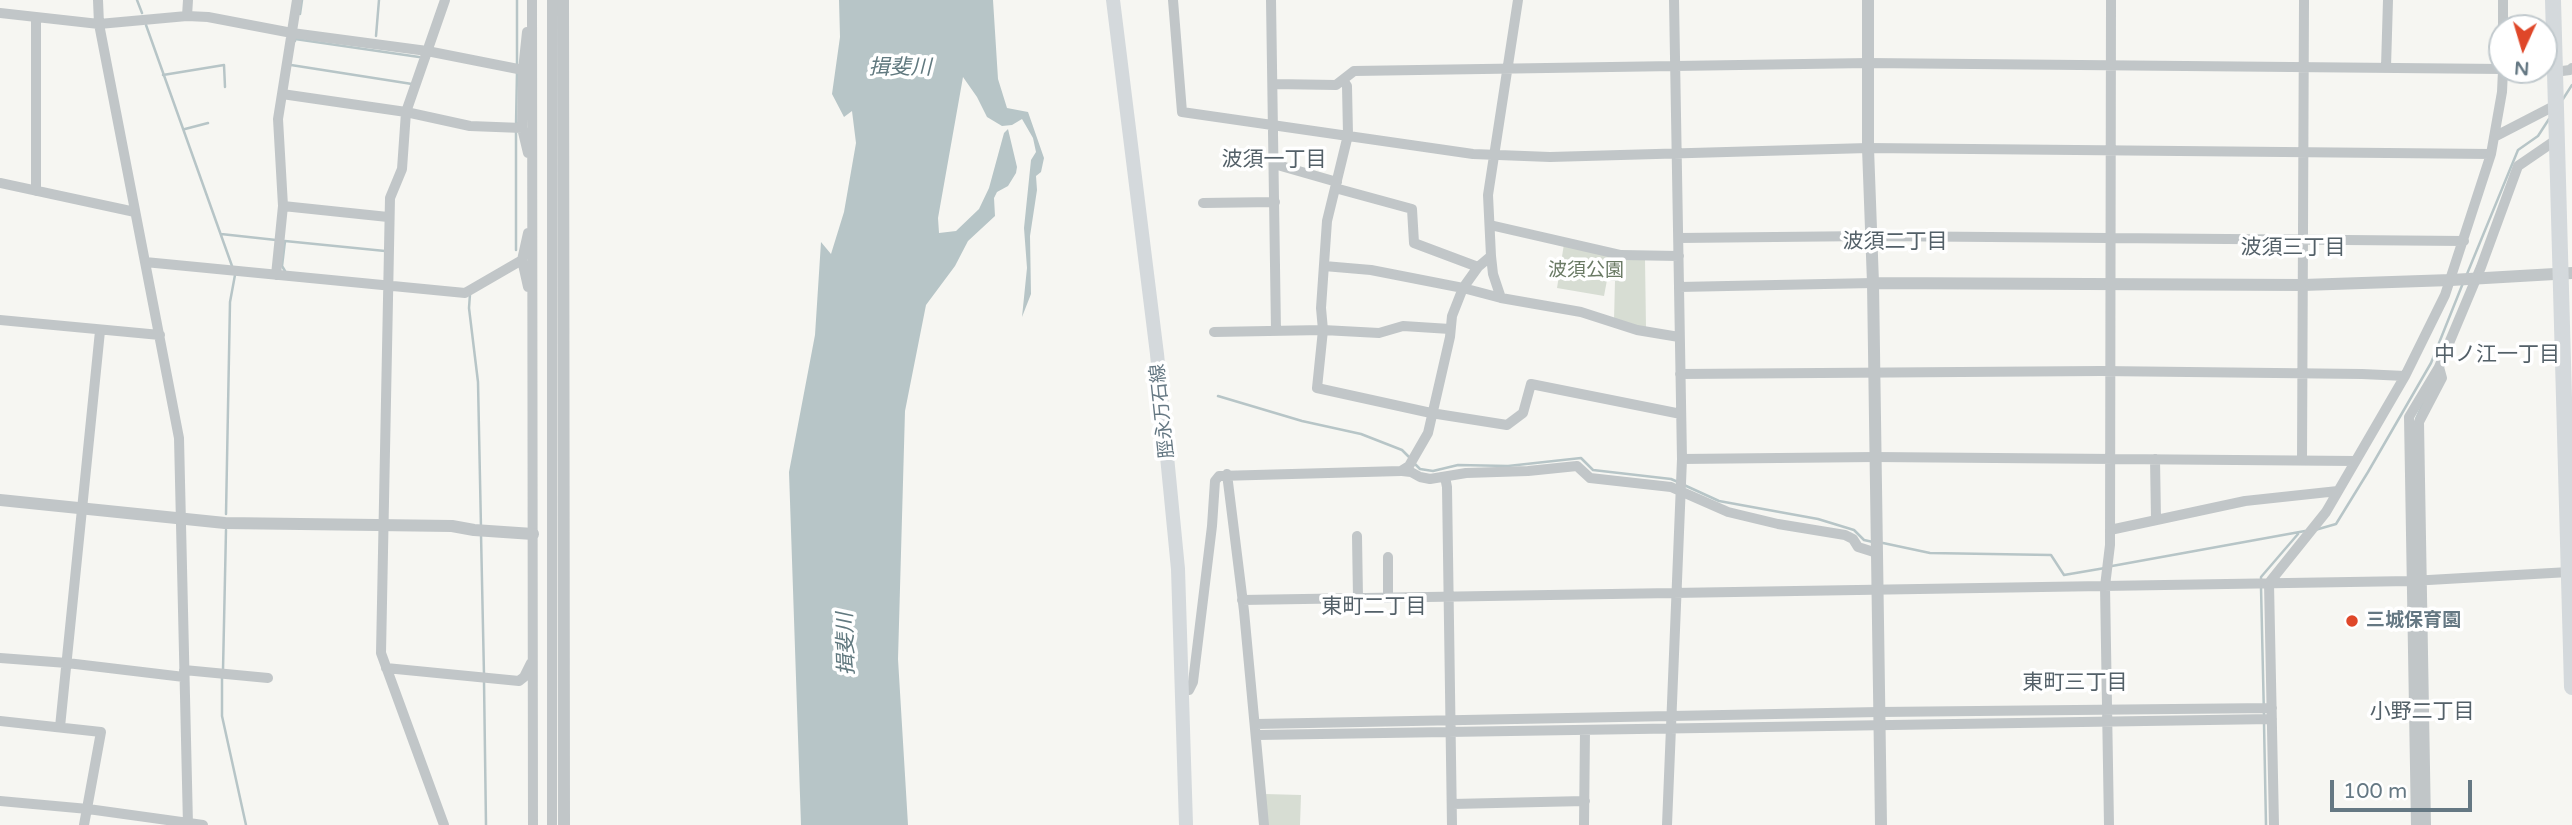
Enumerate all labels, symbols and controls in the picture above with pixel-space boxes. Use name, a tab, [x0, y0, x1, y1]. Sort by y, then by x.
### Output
north arrow	[2488, 14, 2558, 84]
water label: 揖斐川	[869, 55, 931, 81]
text: N	[2513, 56, 2530, 79]
district label: 波須一丁目	[1222, 147, 1326, 173]
district label: 波須二丁目	[1843, 229, 1947, 255]
district label: 波須三丁目	[2241, 235, 2345, 261]
park label: 波須公園	[1548, 260, 1624, 282]
district label: 中ノ江一丁目	[2434, 342, 2560, 368]
street label: 脛永万石線	[1147, 363, 1179, 459]
district label: 東町二丁目	[1322, 594, 1426, 620]
place label: 三城保育園	[2366, 610, 2461, 632]
water label: 揖斐川	[833, 612, 861, 676]
marker: 三城保育園	[2344, 613, 2360, 629]
district label: 東町三丁目	[2023, 670, 2127, 696]
district label: 小野二丁目	[2370, 699, 2474, 725]
scale bar	[2334, 766, 2476, 810]
text: 100 m	[2343, 779, 2407, 804]

